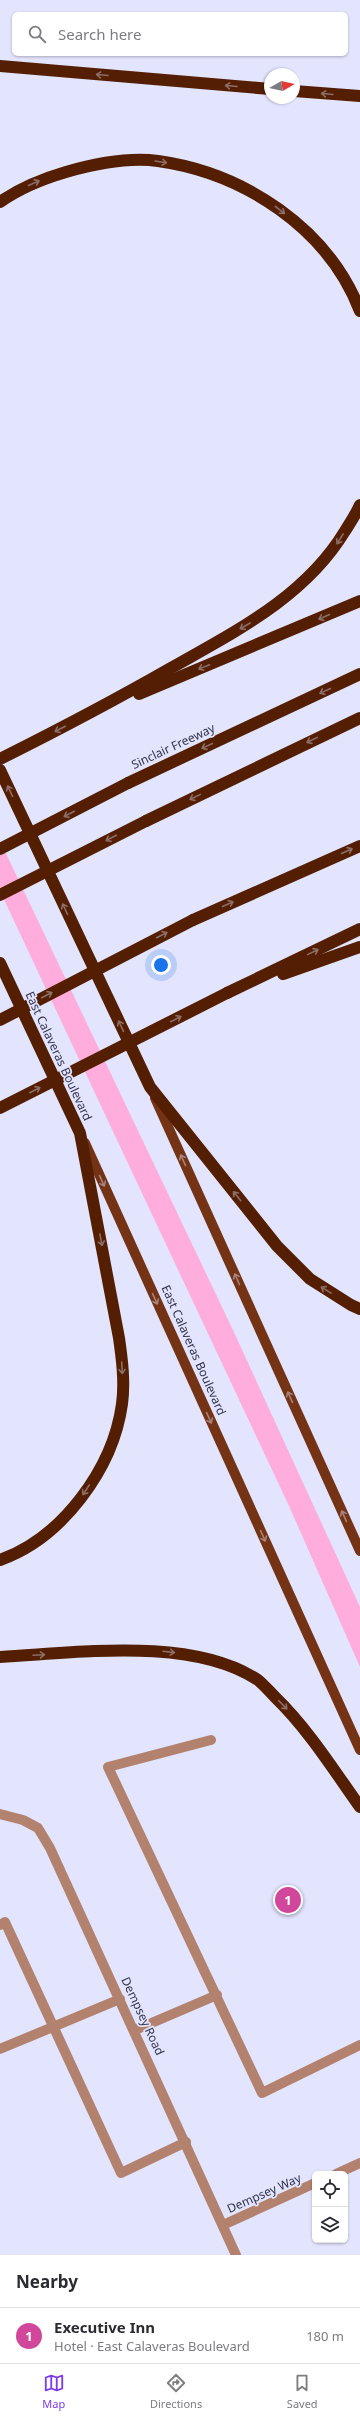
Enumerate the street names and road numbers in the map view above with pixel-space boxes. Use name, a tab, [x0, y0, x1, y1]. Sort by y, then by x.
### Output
street label: Sinclair Freeway	[128, 719, 218, 773]
street label: East Calaveras Boulevard	[22, 989, 96, 1123]
street label: East Calaveras Boulevard	[158, 1282, 230, 1418]
street label: Dempsey Road	[117, 1974, 169, 2058]
street label: Dempsey Way	[224, 2169, 305, 2217]

